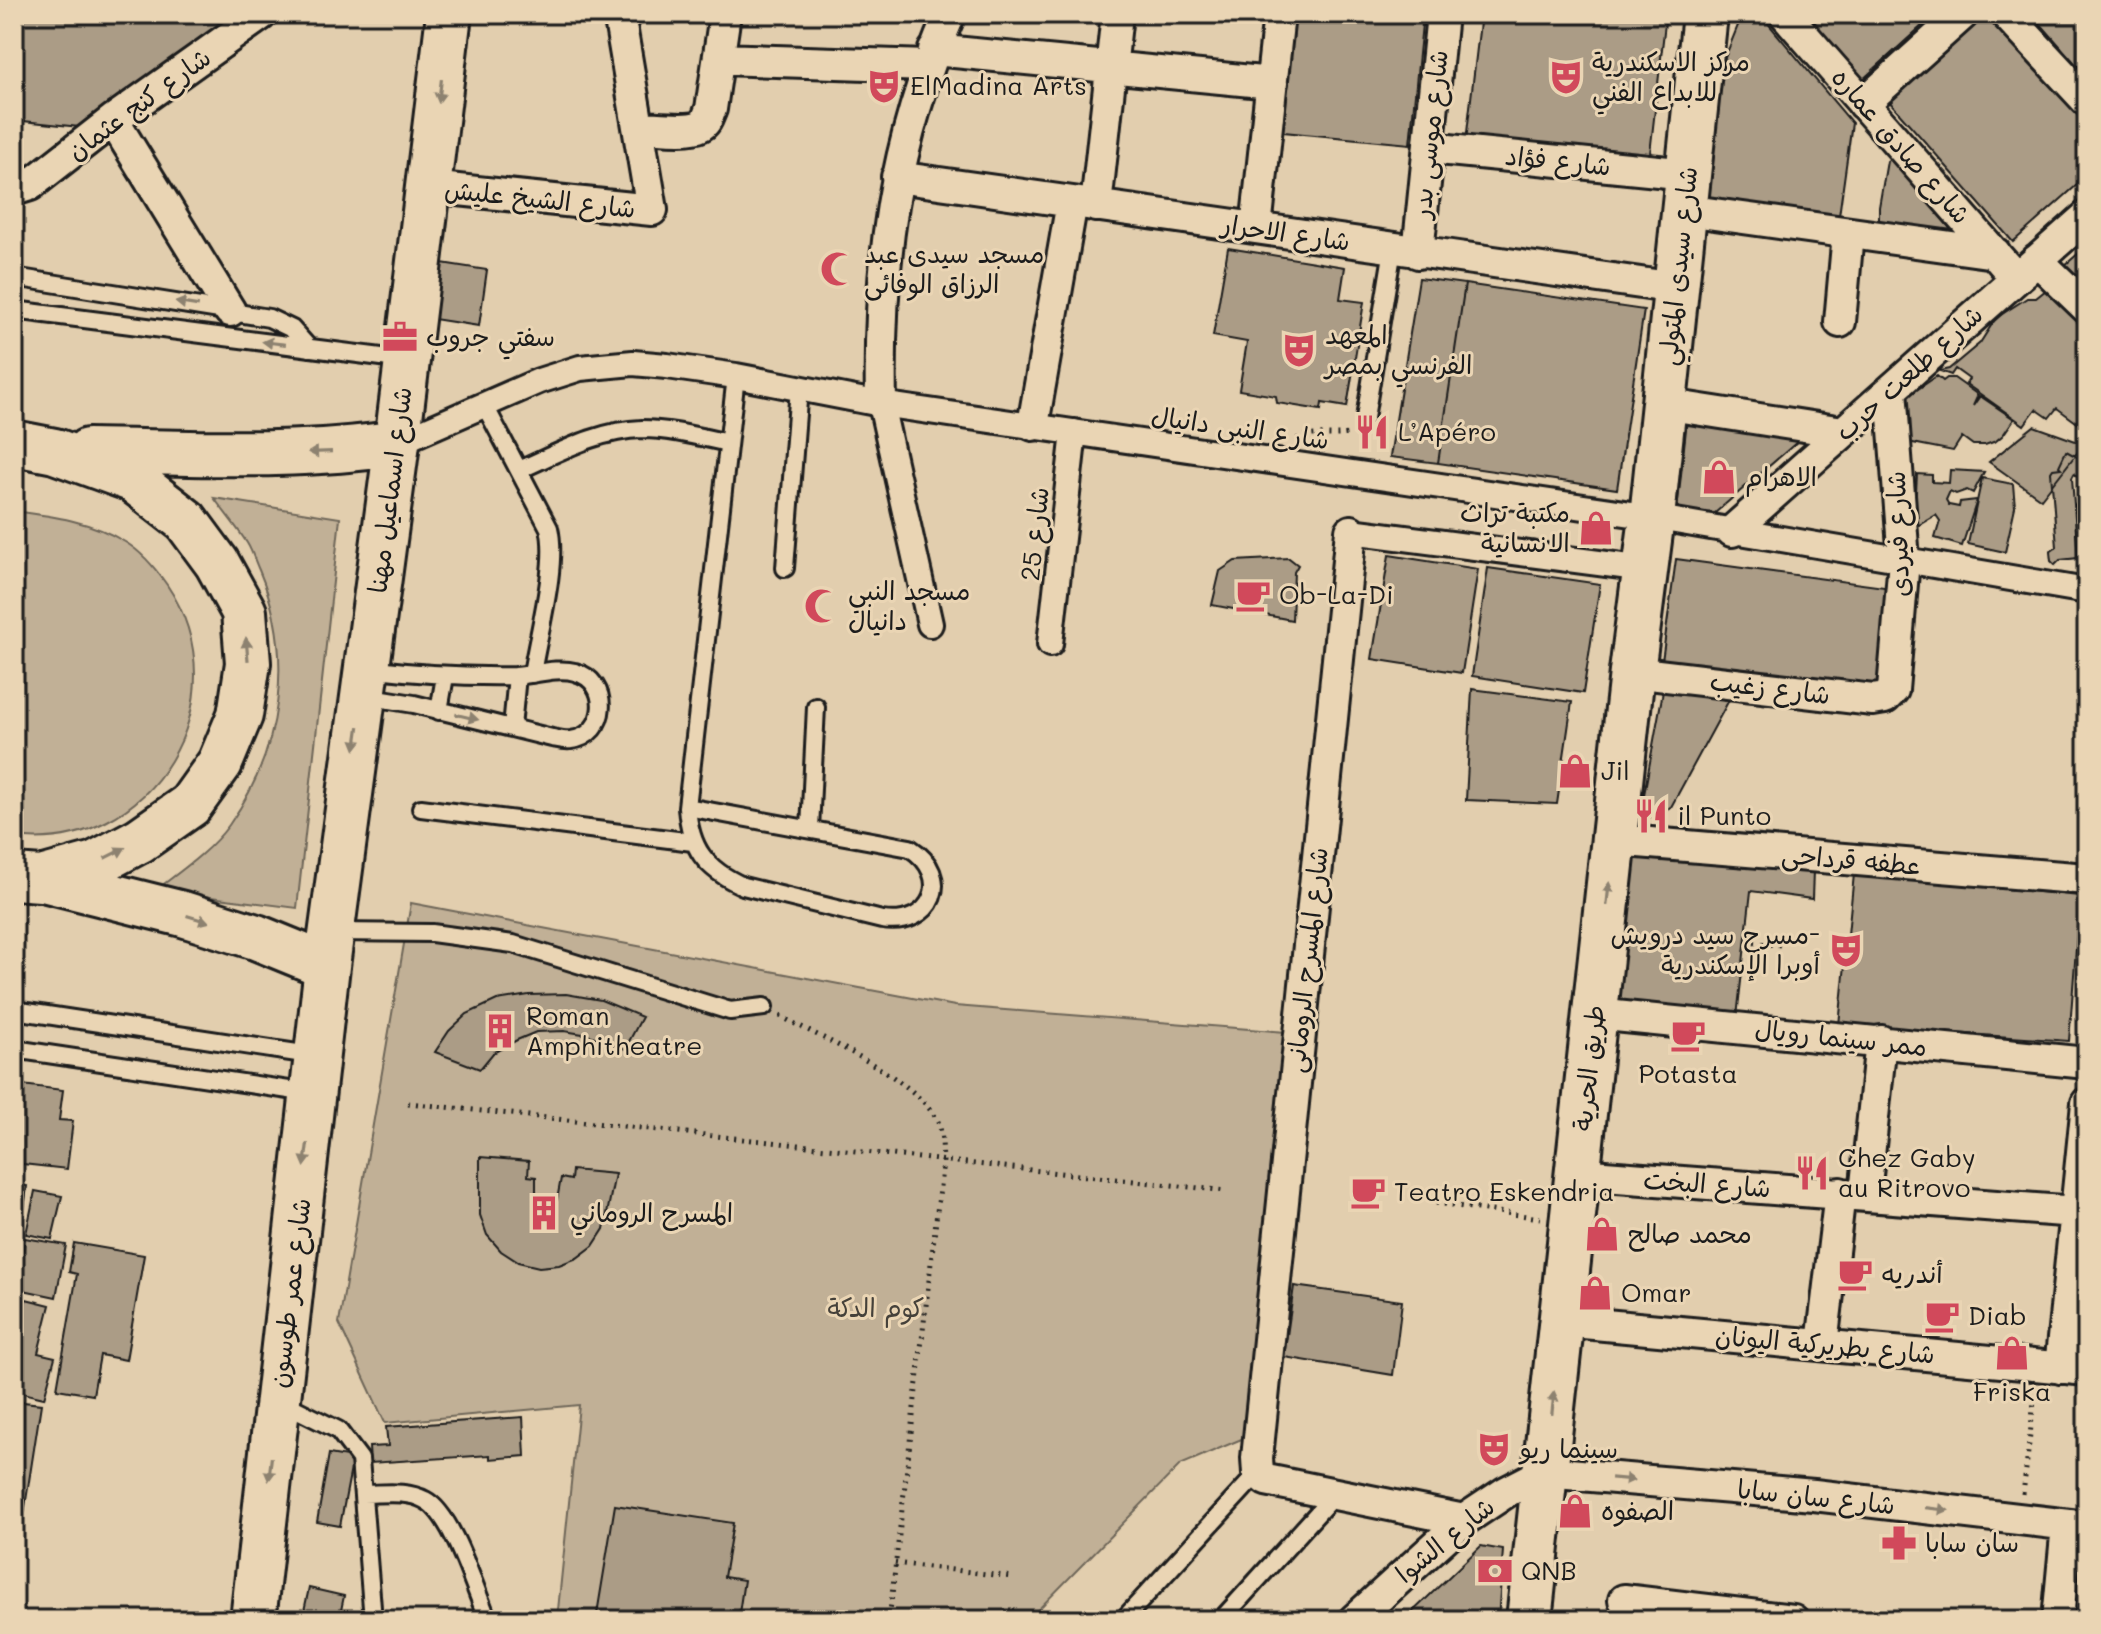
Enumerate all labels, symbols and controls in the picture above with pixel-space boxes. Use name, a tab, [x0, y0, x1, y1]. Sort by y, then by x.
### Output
street label: شارع كنج عثمان	[60, 40, 218, 168]
place label: مركز الاسكندرية للابداع الفني	[1592, 44, 1750, 115]
street label: شارع موسى بدر	[1403, 48, 1457, 222]
theatre icon: مركز الاسكندرية للابداع الفني	[1547, 58, 1585, 96]
street label: شارع صادق عماره	[1823, 60, 1979, 232]
theatre icon: ElMadina Arts	[865, 67, 903, 105]
place label: ElMadina Arts	[910, 68, 1087, 102]
one-way arrow	[433, 79, 446, 104]
street label: شارع فؤاد	[1503, 138, 1613, 184]
street label: شارع سيدى المتولي	[1650, 165, 1711, 368]
street label: شارع الشيخ عليش	[443, 171, 637, 227]
street label: شارع الاحرار	[1217, 206, 1353, 260]
place label: مسجد سيدى عبد الرزاق الوفائى	[864, 236, 1044, 301]
mosque icon: مسجد سيدى عبد الرزاق الوفائى	[819, 250, 857, 288]
one-way arrow	[175, 297, 200, 310]
street label: شارع طلعت حرب	[1827, 297, 1991, 449]
place label: المعهد الفرنسي بمصر	[1323, 317, 1472, 388]
office icon: سفتي جروب	[381, 318, 419, 356]
place label: سفتي جروب	[426, 319, 555, 360]
theatre icon: المعهد الفرنسي بمصر	[1280, 331, 1318, 369]
one-way arrow	[261, 337, 286, 350]
street label: شارع اسماعيل مهنا	[359, 385, 421, 595]
street label: شارع النبى دانيال	[1149, 398, 1331, 458]
restaurant icon: L’Apéro	[1353, 413, 1391, 451]
place label: L’Apéro	[1398, 414, 1496, 448]
one-way arrow	[307, 445, 332, 458]
shop icon: الاهرام	[1700, 458, 1738, 496]
place label: الاهرام	[1745, 459, 1817, 497]
street label: شارع فيردى	[1878, 470, 1918, 598]
street label: شارع 25	[1012, 485, 1058, 583]
place label: مكتبة تراث الانسانية	[1460, 495, 1570, 559]
shop icon: مكتبة تراث الانسانية	[1577, 509, 1615, 547]
place label: مسجد النبي دانيال	[848, 573, 970, 637]
cafe icon: Ob-La-Di	[1234, 576, 1272, 614]
place label: Ob-La-Di	[1279, 577, 1394, 611]
mosque icon: مسجد النبي دانيال	[803, 587, 841, 625]
one-way arrow	[240, 636, 253, 661]
street label: شارع زغيب	[1708, 663, 1832, 713]
one-way arrow	[455, 711, 480, 724]
one-way arrow	[351, 726, 364, 751]
shop icon: Jil	[1556, 752, 1594, 790]
place label: Jil	[1601, 753, 1630, 787]
restaurant icon: il Punto	[1632, 797, 1670, 835]
place label: il Punto	[1677, 798, 1771, 832]
street label: عطفه قرداحى	[1780, 836, 1922, 883]
street label: شارع المسرح الرومانى	[1277, 845, 1337, 1075]
one-way arrow	[103, 847, 126, 860]
one-way arrow	[1602, 881, 1615, 906]
one-way arrow	[187, 913, 211, 926]
place label: مسرح سيد درويش- أوبرا الإسكندرية	[1611, 917, 1821, 982]
theatre icon: مسرح سيد درويش- أوبرا الإسكندرية	[1827, 931, 1865, 969]
place label: Roman Amphitheatre	[526, 998, 702, 1062]
street label: طريق الحرية	[1564, 1003, 1612, 1132]
street label: ممر سينما رويال	[1753, 1011, 1929, 1063]
building icon: Roman Amphitheatre	[481, 1012, 519, 1050]
cafe icon: Potasta	[1669, 1016, 1707, 1054]
place label: Potasta	[1638, 1056, 1738, 1090]
place label: Chez Gaby au Ritrovo	[1838, 1140, 1976, 1204]
one-way arrow	[299, 1143, 312, 1168]
restaurant icon: Chez Gaby au Ritrovo	[1793, 1154, 1831, 1192]
street label: شارع البخت	[1642, 1162, 1772, 1206]
cafe icon: Teatro Eskendria	[1349, 1173, 1387, 1211]
place label: Teatro Eskendria	[1394, 1174, 1615, 1208]
building icon: المسرح الروماني	[525, 1194, 563, 1232]
place label: المسرح الروماني	[570, 1195, 733, 1236]
street label: شارع عمر طوسون	[260, 1196, 320, 1390]
shop icon: محمد صالح	[1583, 1215, 1621, 1253]
place label: محمد صالح	[1628, 1216, 1752, 1252]
cafe icon: أندريه	[1836, 1255, 1874, 1293]
place label: أندريه	[1881, 1256, 1943, 1290]
shop icon: Omar	[1576, 1274, 1614, 1312]
place label: Omar	[1621, 1275, 1692, 1309]
park label: كوم الدكة	[828, 1290, 924, 1328]
cafe icon: Diab	[1923, 1297, 1961, 1335]
place label: Diab	[1968, 1298, 2027, 1332]
street label: شارع بطريركية اليونان	[1714, 1317, 1936, 1373]
shop icon: Friska	[1993, 1334, 2031, 1372]
place label: Friska	[1973, 1374, 2051, 1408]
one-way arrow	[1546, 1390, 1559, 1415]
theatre icon: سينما ريو	[1475, 1430, 1513, 1468]
place label: سينما ريو	[1518, 1431, 1618, 1465]
one-way arrow	[264, 1457, 277, 1482]
street label: شارع سان سابا	[1735, 1471, 1897, 1523]
one-way arrow	[1611, 1473, 1636, 1486]
street label: شارع الشوا	[1388, 1489, 1502, 1591]
shop icon: الصفوه	[1556, 1492, 1594, 1530]
place label: الصفوه	[1601, 1493, 1674, 1527]
one-way arrow	[1925, 1503, 1950, 1516]
pharmacy icon: سان سابا	[1880, 1524, 1918, 1562]
place label: سان سابا	[1925, 1525, 2019, 1559]
bank icon: QNB	[1476, 1552, 1514, 1590]
place label: QNB	[1521, 1553, 1577, 1587]

